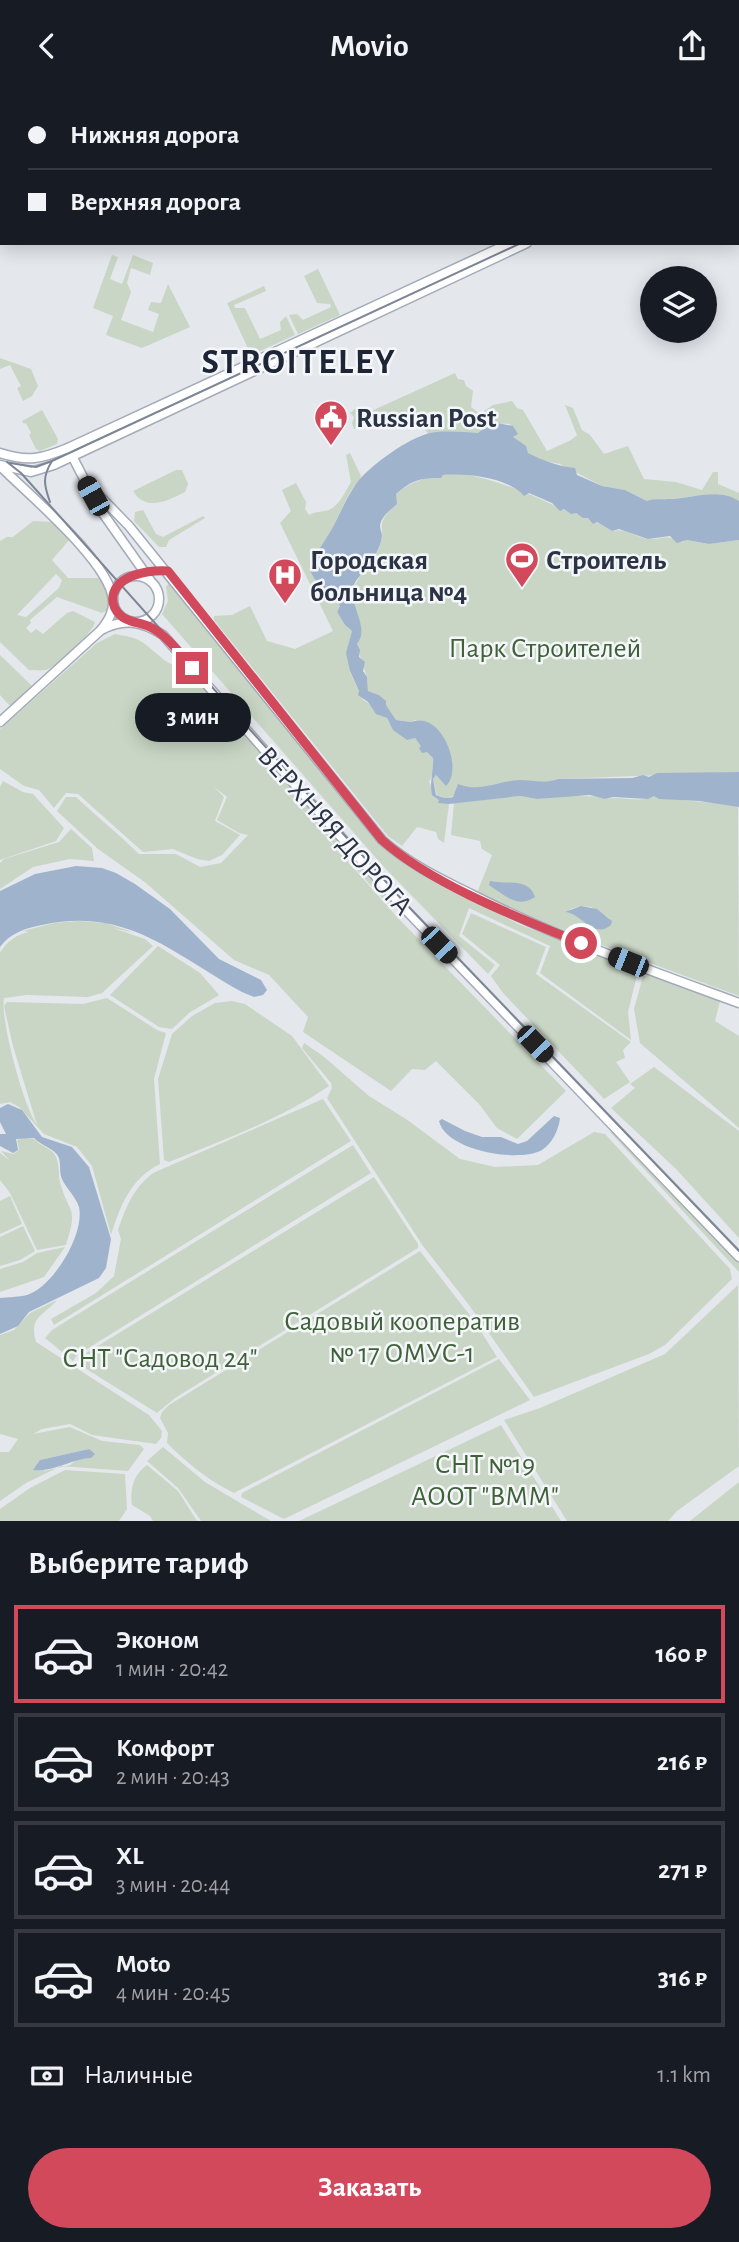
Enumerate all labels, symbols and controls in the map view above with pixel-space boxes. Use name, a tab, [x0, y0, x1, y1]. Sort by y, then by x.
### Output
icon: back	[28, 27, 66, 65]
icon: share	[673, 27, 711, 65]
text: Movio	[330, 30, 409, 62]
text: Нижняя дорога	[70, 122, 239, 148]
text: Верхняя дорога	[70, 189, 241, 215]
map controls	[640, 266, 717, 343]
button: layers	[640, 266, 717, 343]
district label: STROITELEY	[202, 345, 396, 380]
public building icon: Russian Post	[312, 398, 350, 447]
place label: Russian Post	[356, 405, 497, 433]
car	[74, 473, 113, 519]
sports icon: Строитель	[503, 540, 541, 589]
place label: Городская больница №4	[310, 547, 467, 607]
place label: Строитель	[546, 547, 666, 575]
hospital icon: Городская больница №4	[266, 556, 304, 605]
park label: Парк Строителей	[449, 635, 641, 663]
route end	[176, 652, 208, 684]
callout: 3 мин	[134, 693, 250, 741]
text: 3 мин	[167, 706, 219, 729]
street label: ВЕРХНЯЯ ДОРОГА	[252, 742, 417, 921]
car	[417, 923, 462, 967]
route start	[565, 927, 597, 959]
car	[605, 944, 652, 980]
car	[513, 1022, 558, 1066]
park label: Садовый кооператив № 17 ОМУС-1	[284, 1308, 520, 1368]
park label: СНТ "Садовод 24"	[62, 1345, 258, 1373]
park label: СНТ №19 АООТ "ВММ"	[411, 1451, 559, 1511]
text: Выберите тариф	[28, 1547, 249, 1579]
icon: car	[32, 1623, 95, 1686]
text: Эконом	[116, 1627, 199, 1653]
text: 160 ₽	[655, 1641, 707, 1667]
text: 1 мин · 20:42	[116, 1658, 228, 1681]
icon: car	[32, 1731, 95, 1794]
text: Комфорт	[116, 1735, 214, 1761]
text: 216 ₽	[657, 1749, 707, 1775]
text: 2 мин · 20:43	[116, 1766, 230, 1789]
icon: car	[32, 1839, 95, 1902]
text: XL	[116, 1843, 143, 1869]
text: 271 ₽	[658, 1857, 707, 1883]
text: 3 мин · 20:44	[116, 1874, 230, 1897]
icon: car	[32, 1947, 95, 2010]
text: Moto	[116, 1951, 171, 1977]
text: 316 ₽	[658, 1965, 707, 1991]
text: 4 мин · 20:45	[116, 1982, 230, 2005]
icon: cash	[28, 2057, 66, 2095]
text: Наличные	[84, 2062, 193, 2088]
text: 1.1 km	[657, 2064, 711, 2087]
button: Заказать	[28, 2148, 711, 2228]

